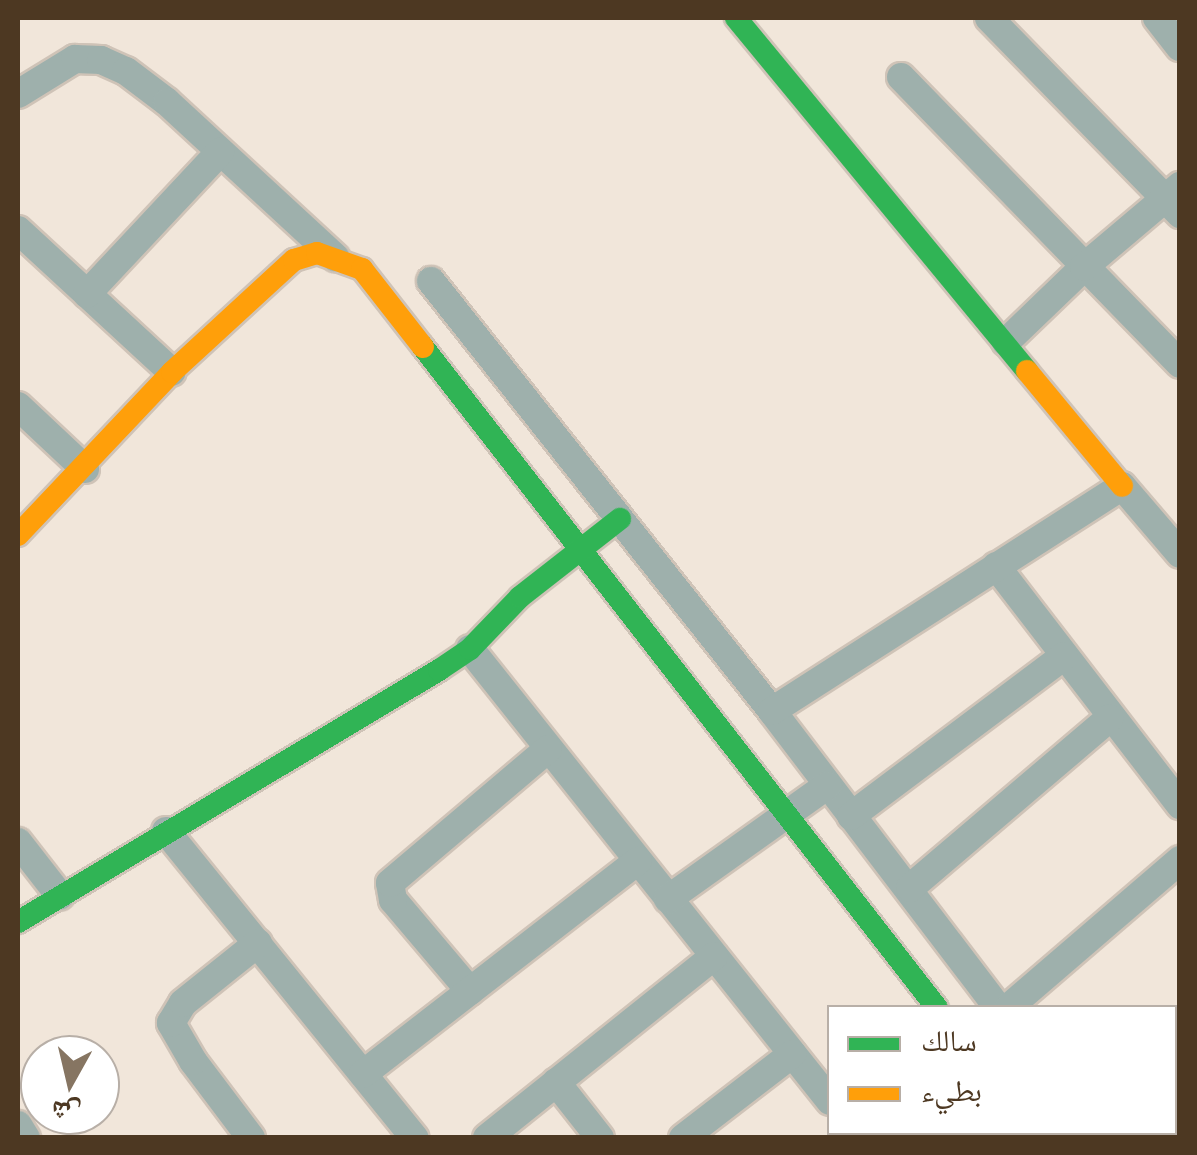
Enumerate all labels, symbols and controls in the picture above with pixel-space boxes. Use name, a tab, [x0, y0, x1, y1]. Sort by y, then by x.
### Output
legend	[827, 1005, 1177, 1135]
text: سالك	[921, 1022, 977, 1059]
north arrow	[20, 1035, 120, 1135]
text: بطيء	[921, 1072, 982, 1109]
text: ش	[49, 1094, 83, 1132]

